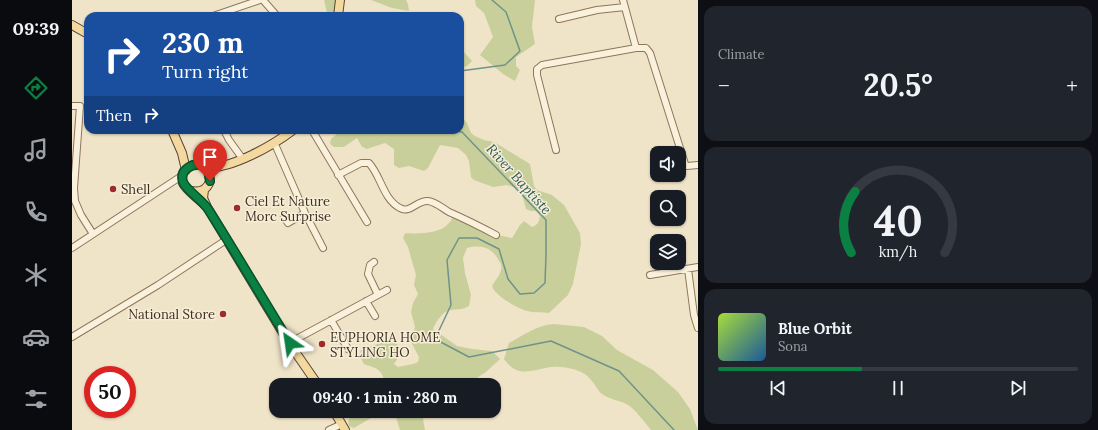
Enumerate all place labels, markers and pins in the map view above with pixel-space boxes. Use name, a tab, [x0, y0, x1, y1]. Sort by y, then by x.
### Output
pin	[193, 140, 227, 181]
place label: Shell	[121, 181, 151, 198]
marker: Shell	[108, 184, 118, 194]
place label: Ciel Et Nature Morc Surprise	[245, 193, 331, 225]
marker: Ciel Et Nature Morc Surprise	[232, 203, 242, 213]
place label: National Store	[128, 306, 215, 323]
marker: National Store	[218, 309, 228, 319]
place label: EUPHORIA HOME STYLING HO	[330, 329, 440, 361]
marker: EUPHORIA HOME STYLING HO	[317, 339, 327, 349]

